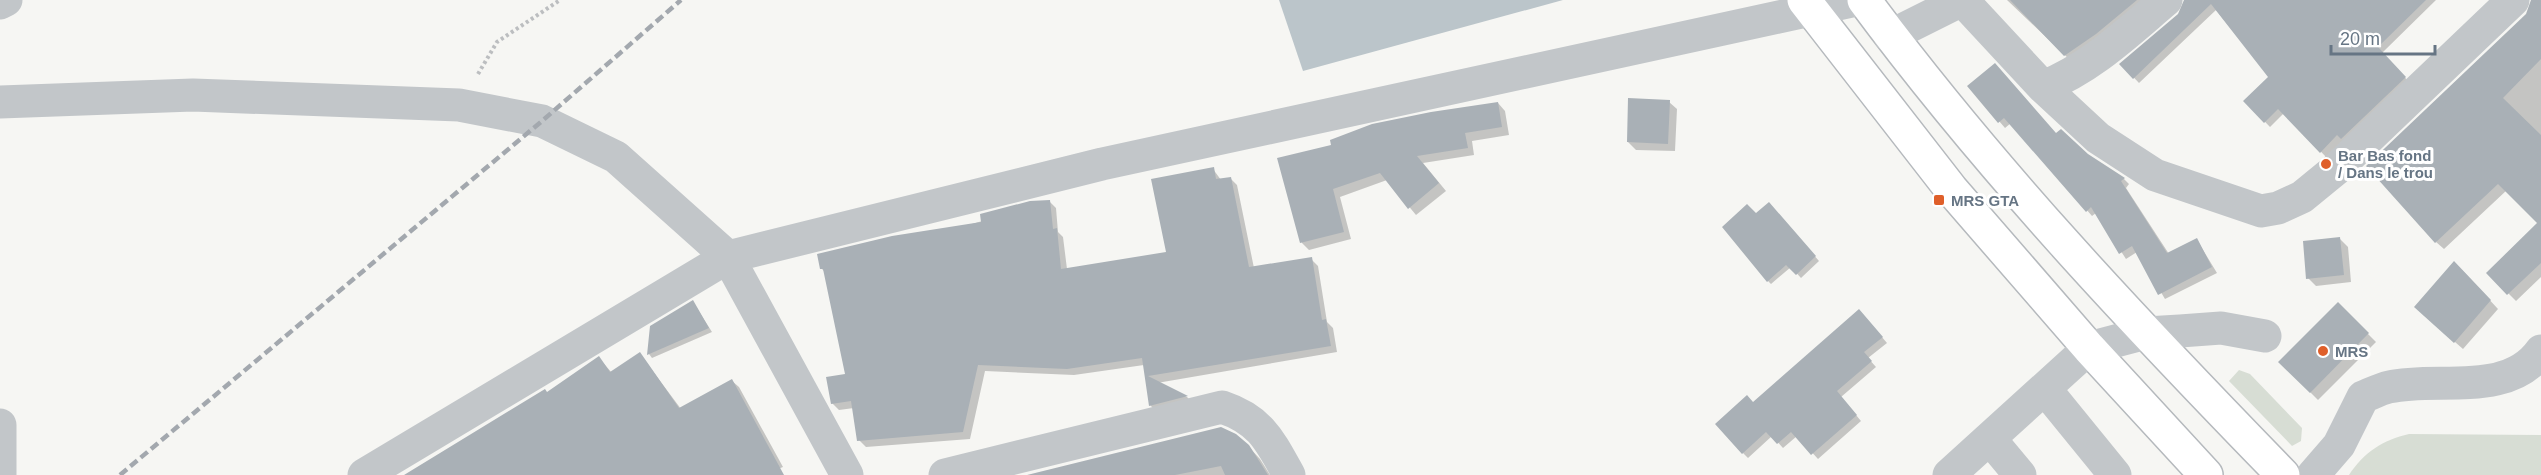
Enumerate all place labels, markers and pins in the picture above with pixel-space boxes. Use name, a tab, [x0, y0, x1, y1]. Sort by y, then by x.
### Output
place label: Bar Bas fond / Dans le trou	[2338, 147, 2433, 181]
marker: Bar Bas fond / Dans le trou	[2319, 157, 2333, 171]
place label: MRS GTA	[1951, 192, 2019, 209]
marker: MRS GTA	[1932, 193, 1946, 207]
place label: MRS	[2335, 343, 2368, 360]
marker: MRS	[2316, 344, 2330, 358]

